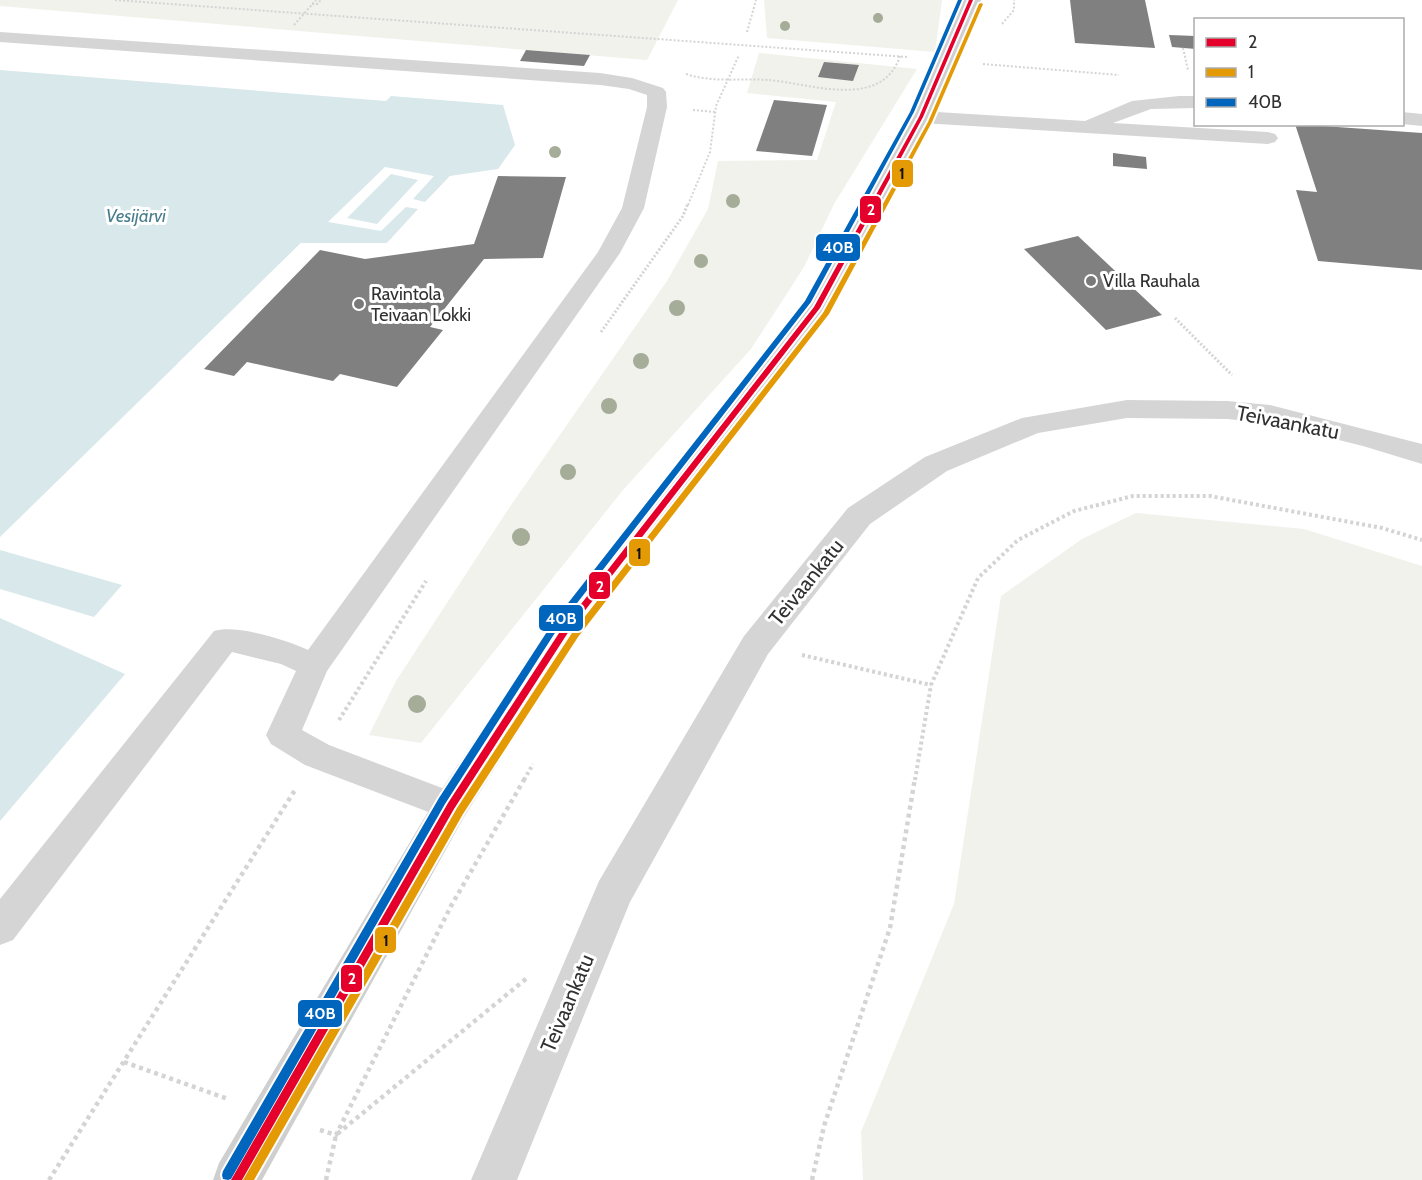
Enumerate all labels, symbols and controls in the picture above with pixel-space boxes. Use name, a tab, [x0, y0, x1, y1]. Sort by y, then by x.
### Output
legend	[1194, 18, 1404, 126]
text: 2	[1248, 31, 1257, 53]
text: 1	[1248, 61, 1254, 83]
text: 40B	[1248, 91, 1282, 113]
line badge: 1	[891, 159, 914, 188]
text: 1	[899, 164, 905, 183]
line badge: 2	[859, 195, 882, 224]
text: 2	[867, 200, 875, 219]
water label: Vesijärvi	[106, 205, 167, 227]
line badge: 40B	[815, 233, 861, 262]
text: 40B	[822, 238, 854, 257]
place label: Villa Rauhala	[1103, 270, 1200, 292]
marker: Villa Rauhala	[1084, 274, 1098, 288]
place label: Ravintola Teivaan Lokki	[371, 283, 471, 326]
marker: Ravintola Teivaan Lokki	[352, 297, 366, 311]
street label: Teivaankatu	[1235, 400, 1341, 444]
street label: Teivaankatu	[764, 534, 848, 630]
line badge: 1	[628, 538, 651, 567]
text: 1	[636, 544, 642, 563]
line badge: 2	[588, 571, 611, 600]
text: 2	[596, 577, 604, 596]
line badge: 40B	[538, 604, 584, 632]
text: 40B	[545, 609, 577, 628]
line badge: 1	[374, 926, 397, 954]
text: 1	[383, 931, 389, 950]
street label: Teivaankatu	[535, 950, 599, 1056]
line badge: 2	[340, 964, 363, 993]
text: 2	[348, 969, 356, 988]
line badge: 40B	[297, 999, 343, 1028]
text: 40B	[304, 1004, 336, 1023]

